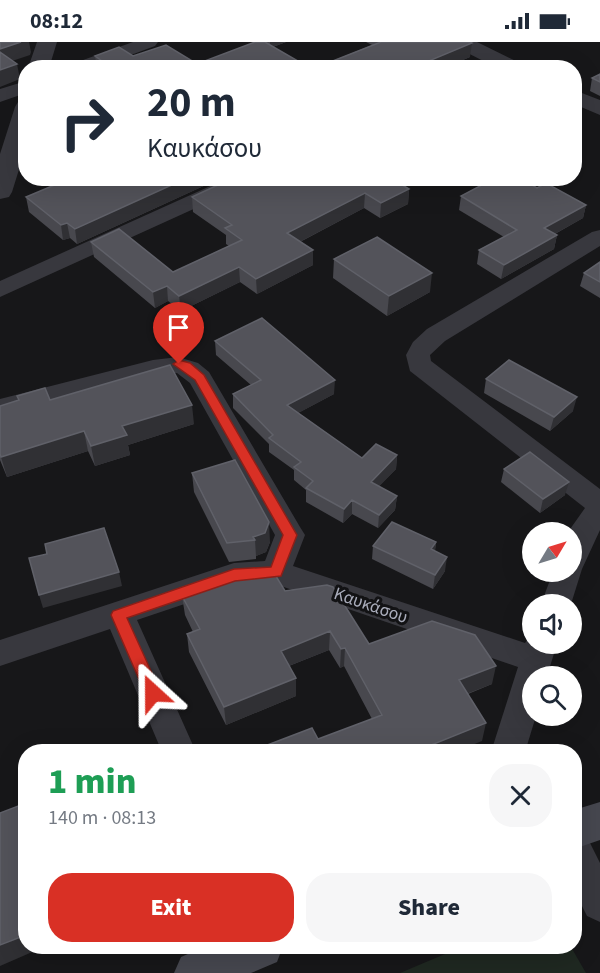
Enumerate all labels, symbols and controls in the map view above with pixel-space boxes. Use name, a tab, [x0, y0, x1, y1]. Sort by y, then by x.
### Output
text: 08:12	[30, 5, 83, 37]
text: 20 m	[147, 73, 236, 133]
icon: right	[48, 84, 126, 162]
text: Καυκάσου	[147, 129, 262, 168]
pin	[153, 302, 204, 364]
icon: arrive	[162, 311, 195, 344]
north arrow	[522, 522, 582, 582]
map controls	[522, 522, 582, 726]
street label: Καυκάσου	[331, 581, 411, 630]
button: sound	[522, 594, 582, 654]
position arrow	[121, 661, 185, 725]
button: search	[522, 666, 582, 726]
text: 1 min	[48, 756, 136, 807]
button: close	[489, 764, 552, 827]
text: 140 m · 08:13	[48, 804, 156, 832]
button: Exit	[48, 873, 294, 942]
button: Share	[306, 873, 552, 942]

